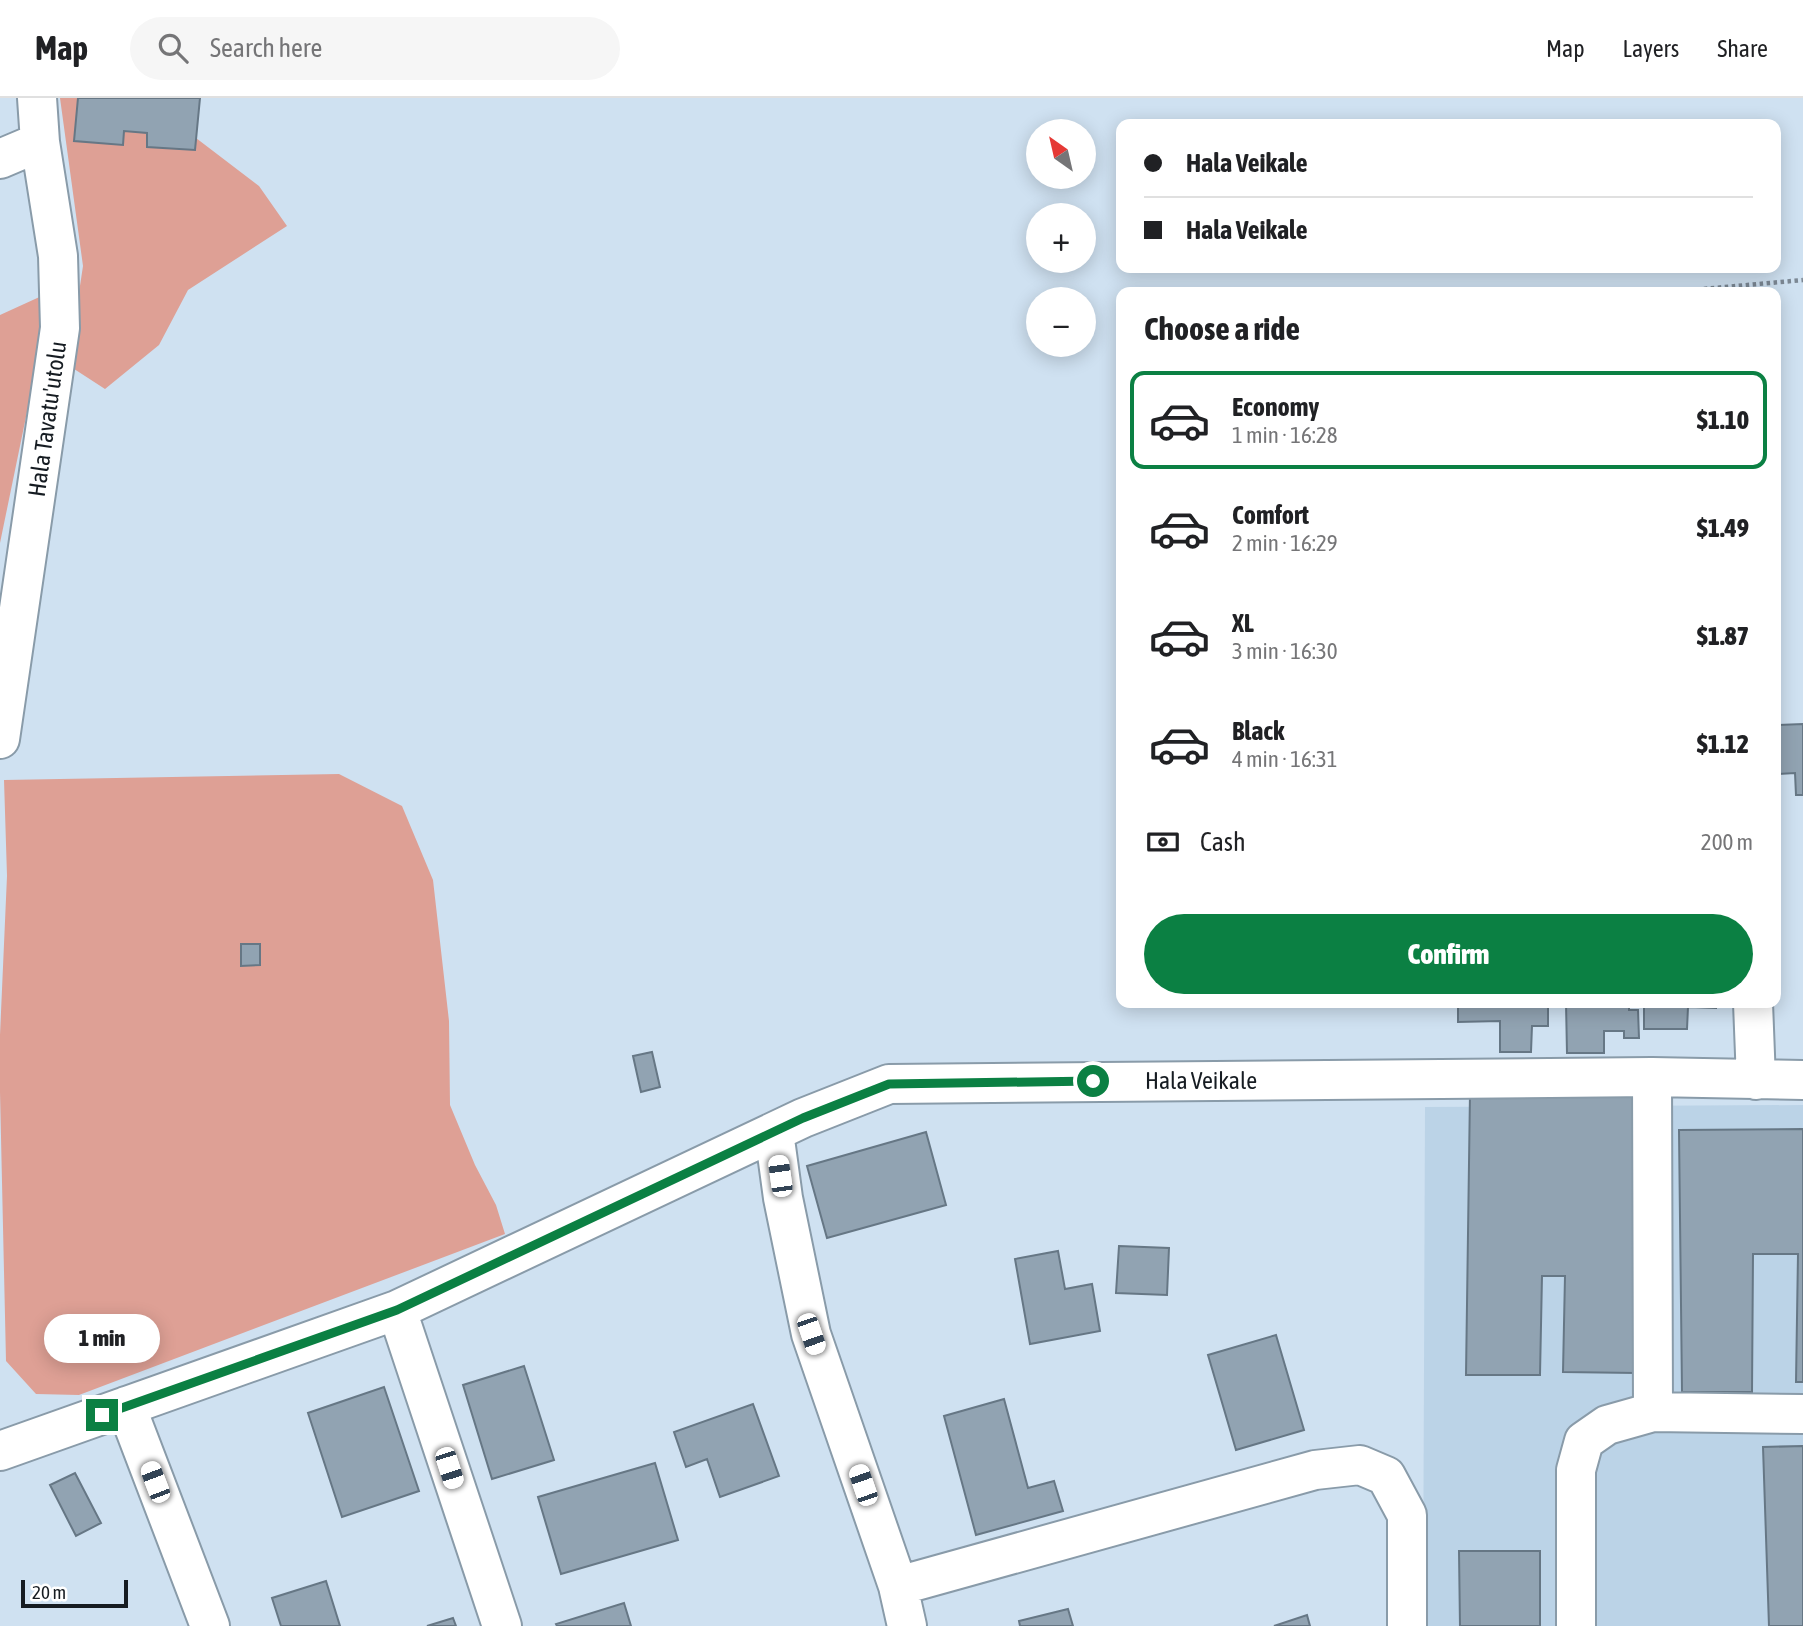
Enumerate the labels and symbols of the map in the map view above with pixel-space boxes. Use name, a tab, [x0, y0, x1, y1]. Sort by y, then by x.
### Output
north arrow	[1026, 119, 1096, 189]
street label: Hala Tavatu'utolu	[23, 340, 71, 498]
route start	[1077, 1065, 1109, 1097]
street label: Hala Veikale	[1145, 1067, 1257, 1094]
car	[767, 1154, 794, 1198]
car	[795, 1311, 828, 1357]
callout: 1 min	[44, 1314, 160, 1362]
route end	[86, 1399, 118, 1431]
car	[433, 1445, 466, 1491]
car	[138, 1459, 173, 1505]
car	[847, 1462, 880, 1508]
scale bar	[21, 1577, 128, 1609]

